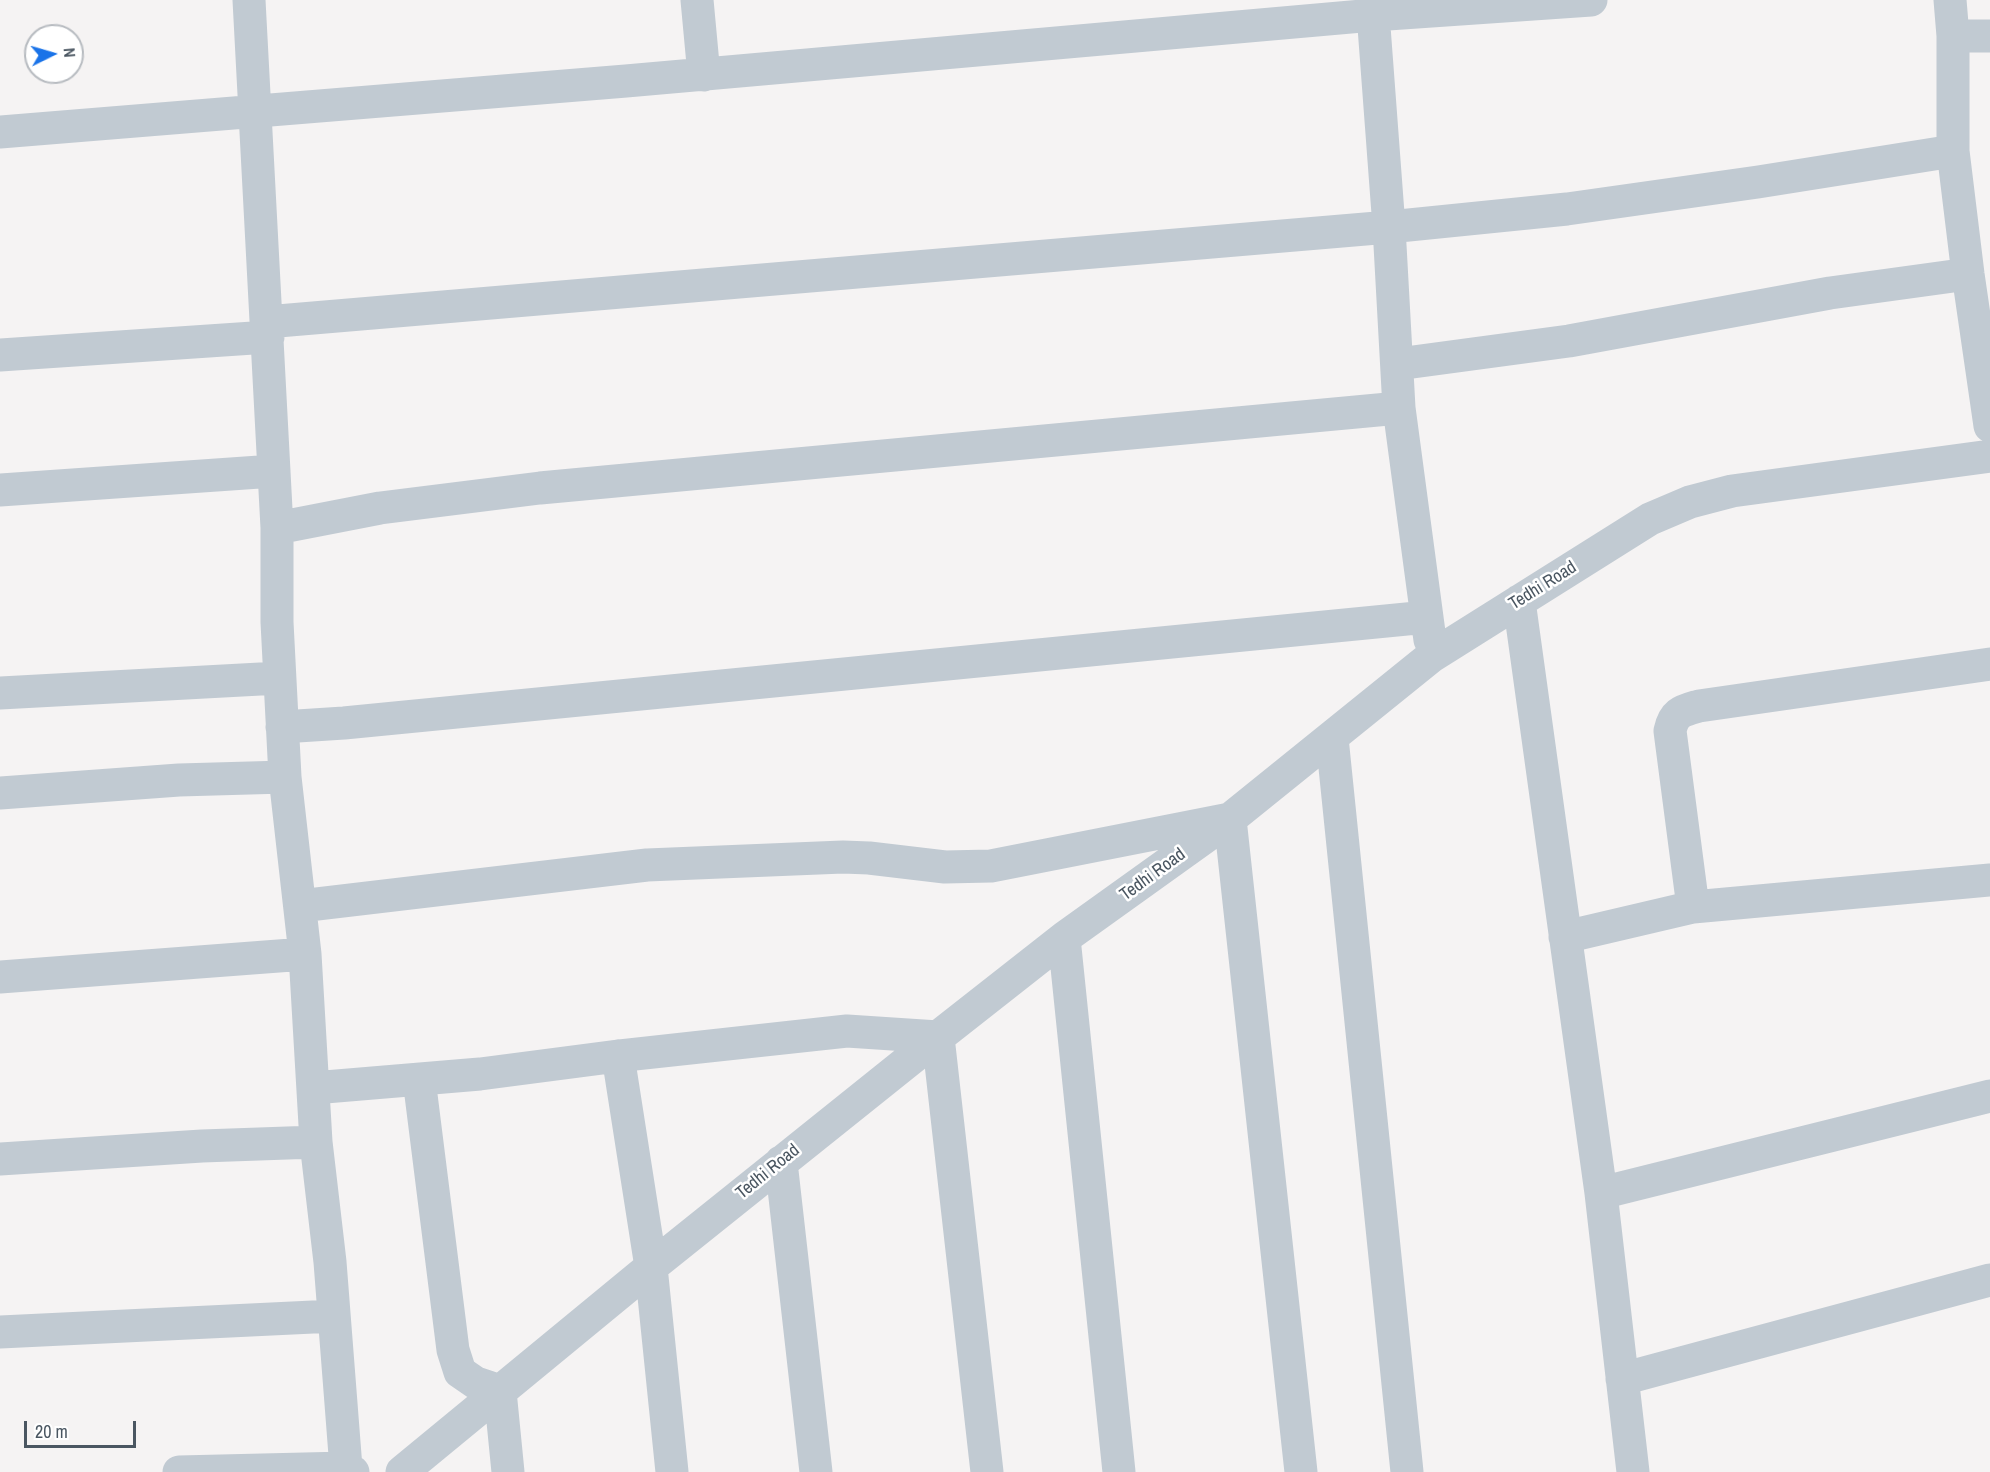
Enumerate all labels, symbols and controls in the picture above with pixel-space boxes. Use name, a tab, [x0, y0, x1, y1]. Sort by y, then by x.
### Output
north arrow	[24, 24, 84, 84]
text: N	[59, 47, 81, 58]
street label: Tedhi Road	[1505, 557, 1581, 615]
street label: Tedhi Road	[1116, 844, 1190, 906]
street label: Tedhi Road	[732, 1140, 804, 1204]
scale bar	[27, 1409, 140, 1447]
text: 20 m	[35, 1419, 68, 1444]

